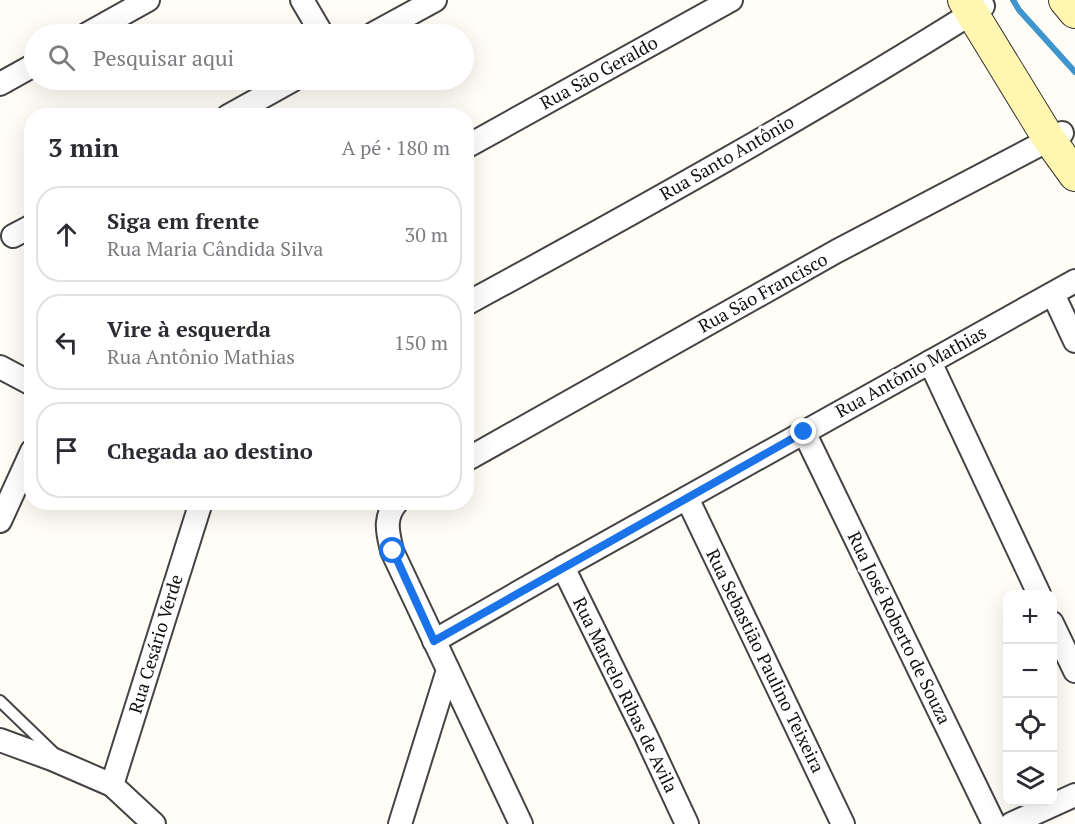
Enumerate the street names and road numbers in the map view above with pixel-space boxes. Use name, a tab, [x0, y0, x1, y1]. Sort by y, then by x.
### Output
street label: Rua São Geraldo	[535, 30, 662, 114]
street label: Rua Santo Antônio	[655, 109, 798, 205]
street label: Rua São Francisco	[694, 247, 832, 338]
street label: Rua Antônio Mathias	[831, 320, 990, 423]
street label: Rua José Roberto de Souza	[843, 527, 957, 728]
street label: Rua Sebastião Paulino Teixeira	[701, 545, 831, 776]
street label: Rua Cesário Verde	[122, 571, 188, 716]
street label: Rua Marcelo Ribas de Avila	[568, 593, 684, 796]

